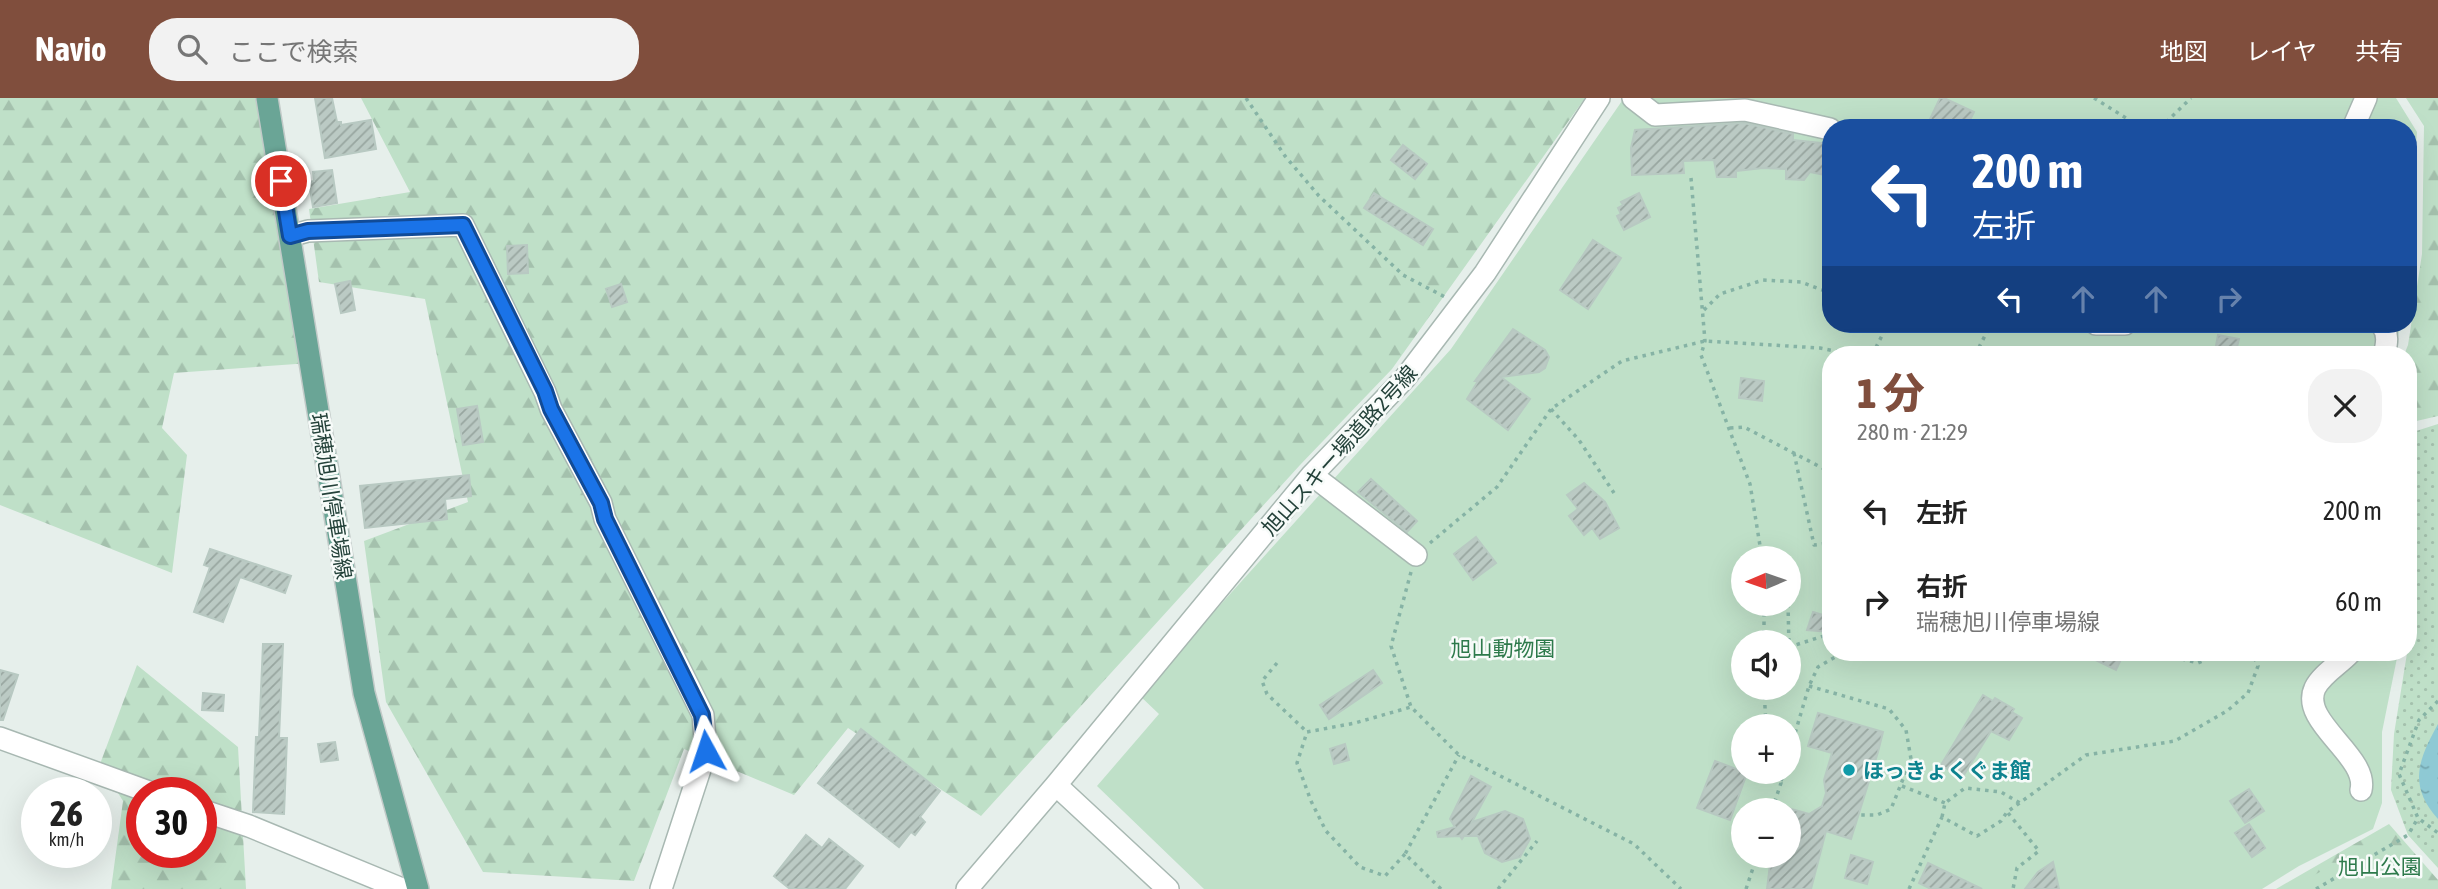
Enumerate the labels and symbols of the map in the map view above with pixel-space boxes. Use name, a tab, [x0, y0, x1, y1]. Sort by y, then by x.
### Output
pin	[251, 151, 311, 211]
street label: 旭山スキー場道路2号線	[1257, 360, 1421, 540]
street label: 瑞穂旭川停車場線	[307, 411, 357, 581]
north arrow	[1731, 546, 1801, 616]
park label: 旭山動物園	[1451, 636, 1556, 660]
position arrow	[669, 714, 743, 788]
place label: ほっきょくぐま館	[1863, 758, 2031, 782]
marker: ほっきょくぐま館	[1841, 762, 1857, 778]
speed limit sign: 30	[126, 777, 217, 868]
park label: 旭山公園	[2338, 854, 2422, 878]

